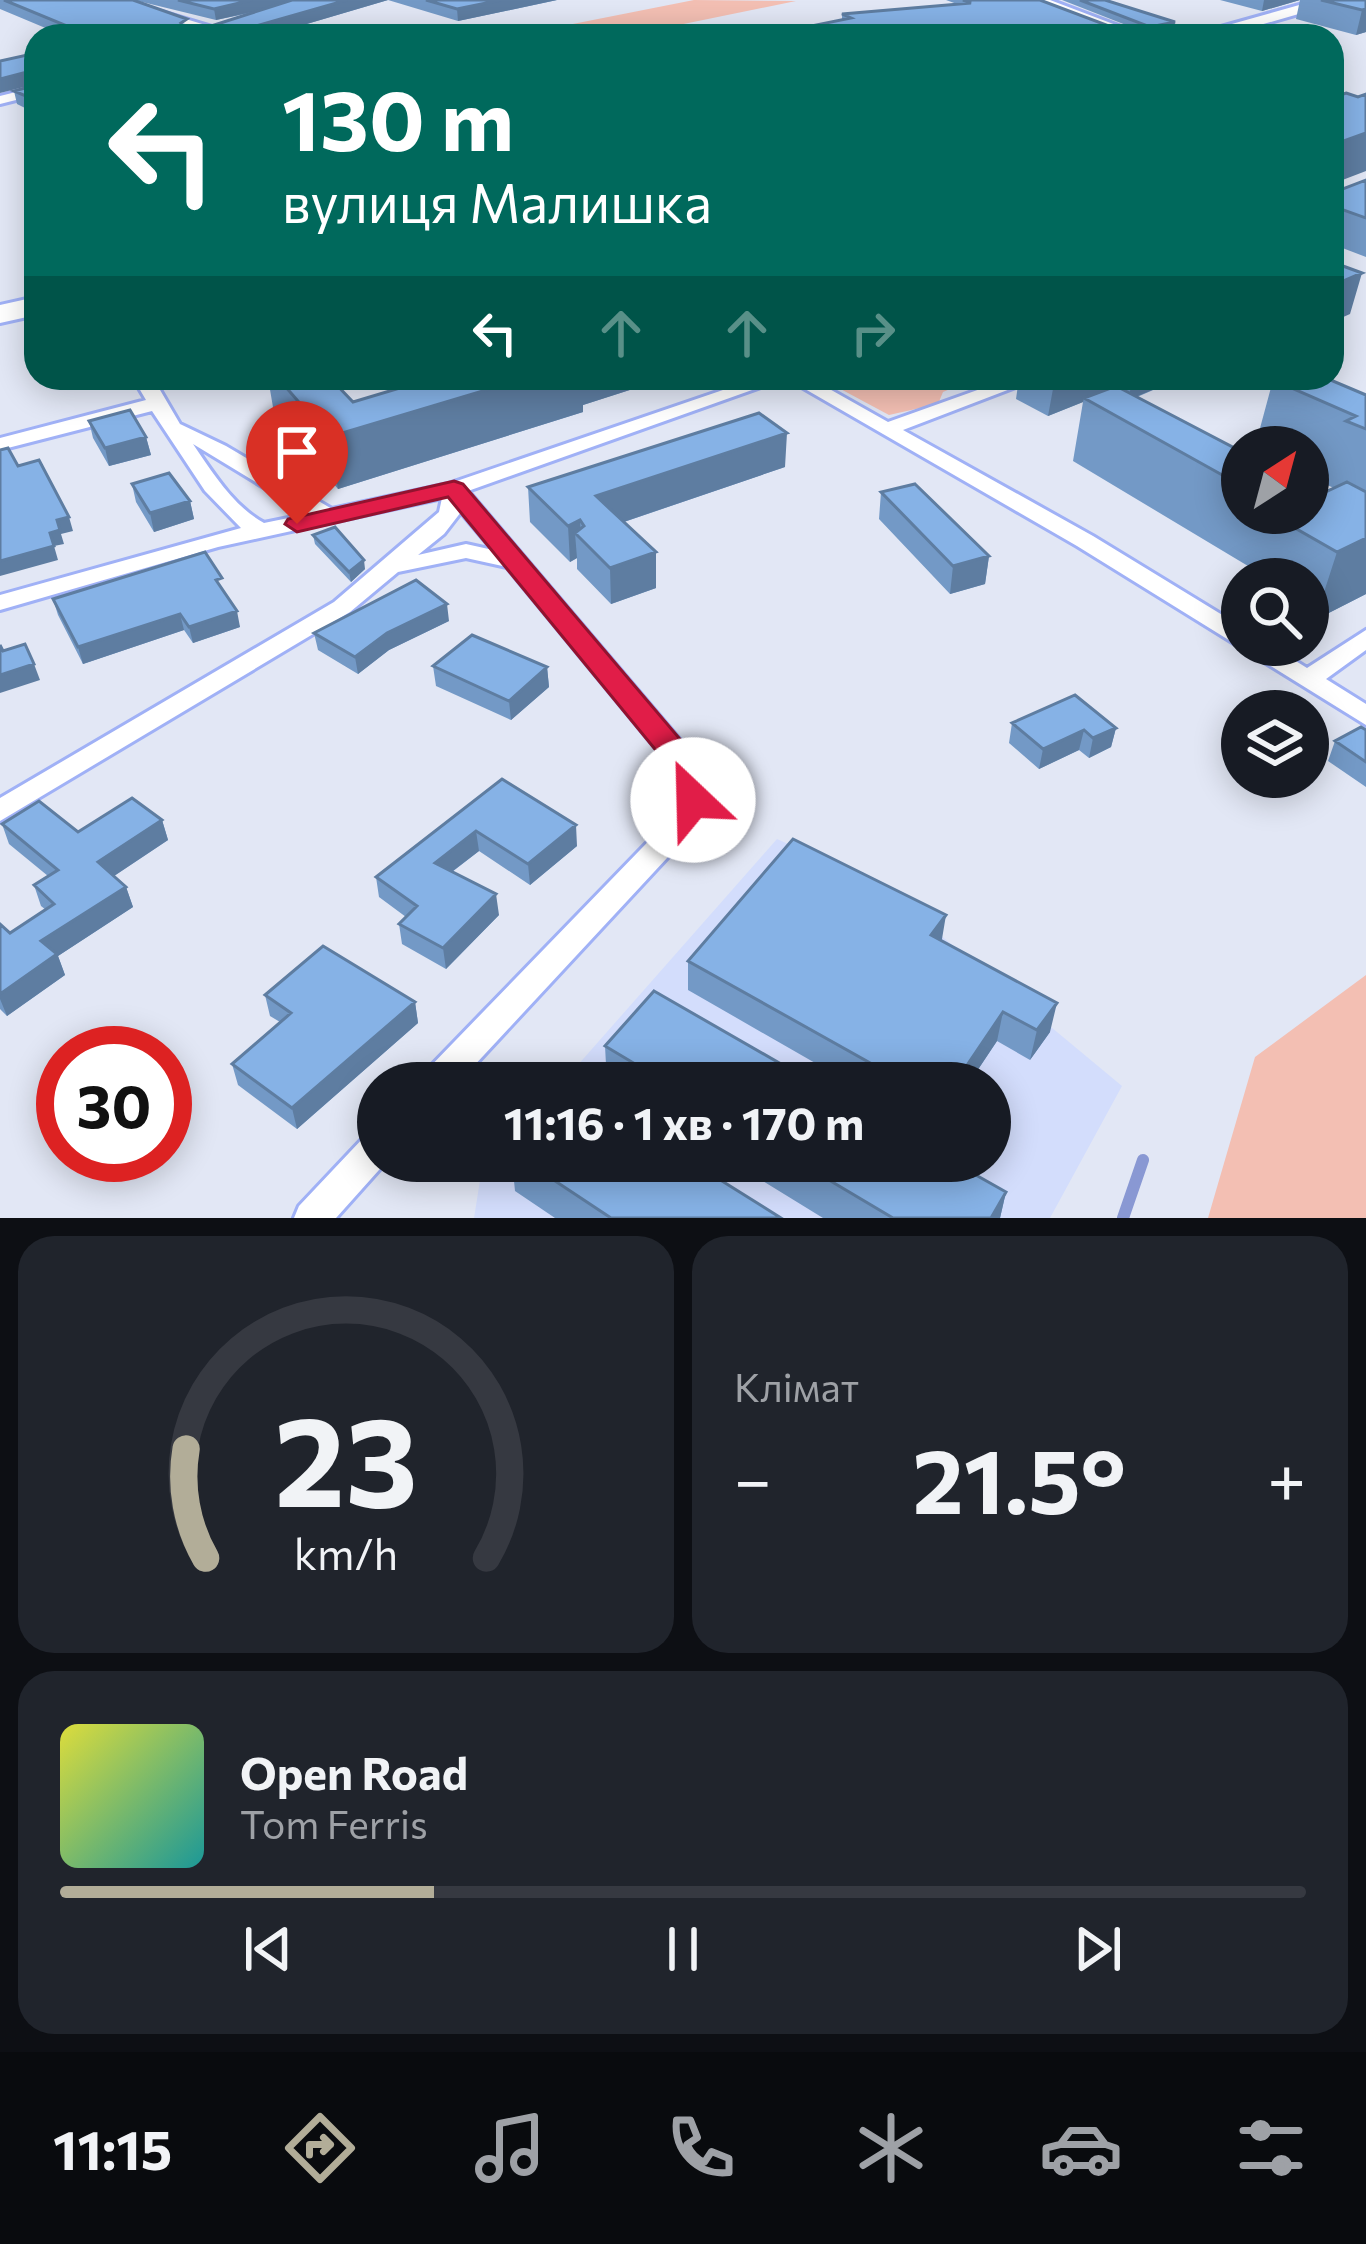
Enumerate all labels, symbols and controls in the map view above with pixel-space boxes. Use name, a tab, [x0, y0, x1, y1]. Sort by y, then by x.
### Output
text: 130 m	[282, 66, 514, 168]
icon: left	[84, 72, 240, 228]
text: вулиця Малишка	[282, 168, 712, 234]
icon: left	[462, 300, 528, 366]
icon: ahead	[588, 300, 654, 366]
icon: ahead	[714, 300, 780, 366]
icon: right	[840, 300, 906, 366]
pin	[246, 401, 348, 524]
icon: arrive	[264, 419, 330, 485]
north arrow	[1221, 426, 1329, 534]
map controls	[1221, 426, 1329, 798]
button: search	[1221, 558, 1329, 666]
button: layers	[1221, 690, 1329, 798]
position arrow	[630, 737, 756, 863]
speed limit sign: 30	[36, 1026, 192, 1182]
text: 11:16 · 1 хв · 170 m	[504, 1094, 864, 1149]
text: Клімат	[734, 1362, 859, 1410]
text: 23	[274, 1380, 418, 1533]
text: 21.5°	[912, 1422, 1126, 1533]
text: −	[734, 1437, 772, 1518]
text: +	[1267, 1437, 1306, 1518]
text: km/h	[294, 1525, 398, 1578]
text: Open Road	[240, 1744, 468, 1799]
text: Tom Ferris	[240, 1799, 428, 1847]
icon: previous	[235, 1916, 301, 1982]
icon: pause	[650, 1916, 716, 1982]
icon: next	[1065, 1916, 1131, 1982]
icon: directions	[278, 2106, 362, 2190]
icon: music	[468, 2106, 552, 2190]
icon: phone	[659, 2106, 743, 2190]
icon: climate	[849, 2106, 933, 2190]
icon: car	[1039, 2106, 1123, 2190]
icon: filters	[1229, 2106, 1313, 2190]
text: 11:15	[53, 2115, 172, 2181]

